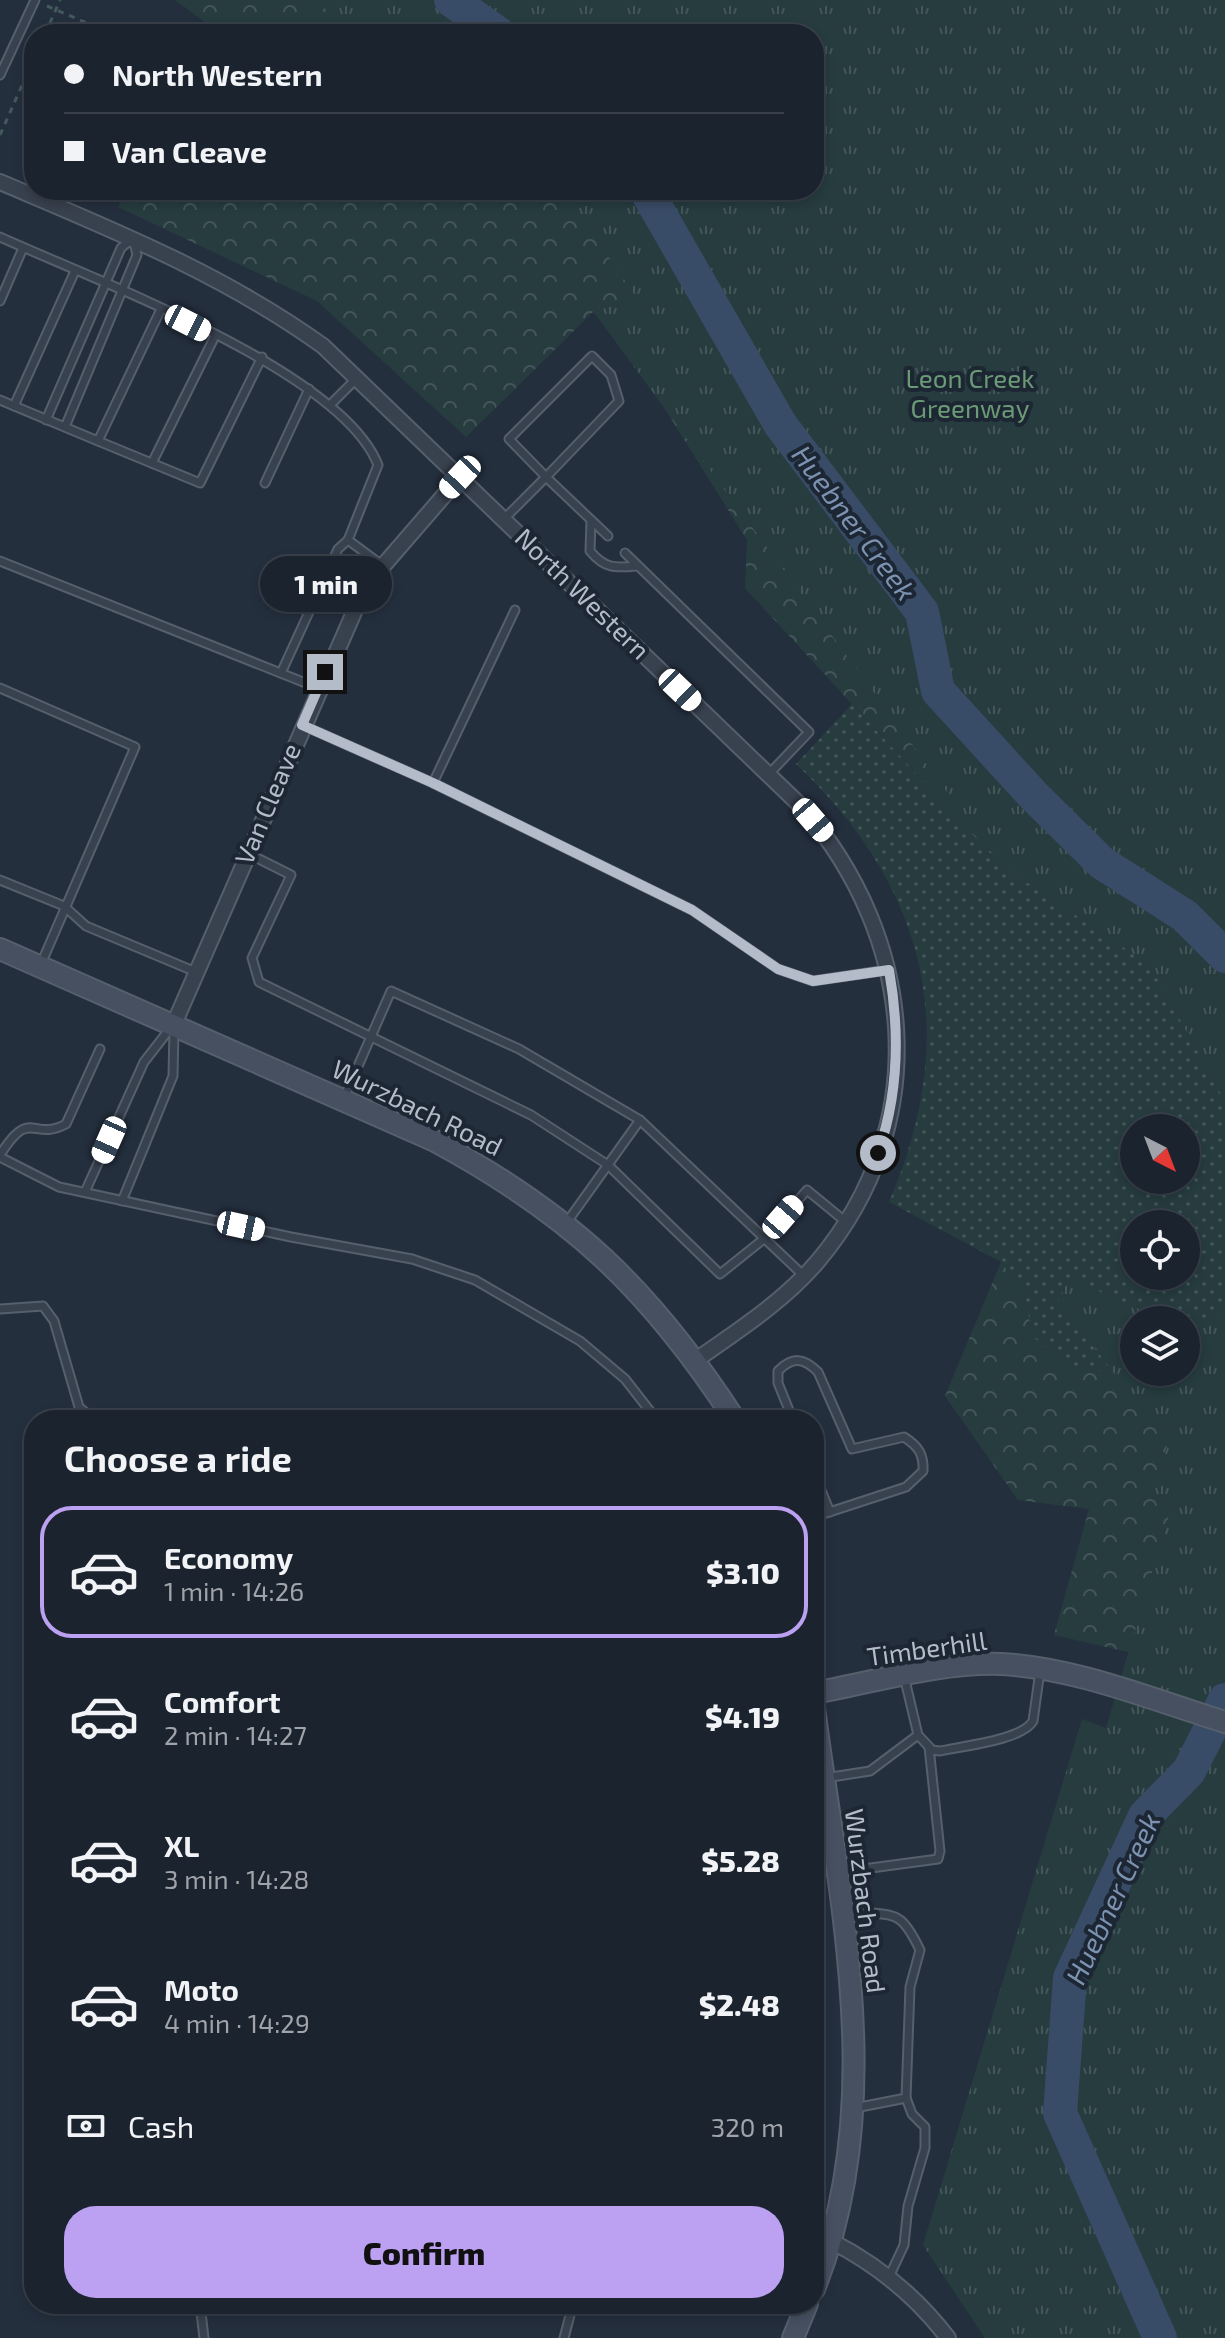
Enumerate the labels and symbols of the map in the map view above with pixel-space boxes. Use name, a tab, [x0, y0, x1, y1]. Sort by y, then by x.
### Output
car	[161, 301, 215, 345]
park label: Leon Creek Greenway	[905, 362, 1035, 423]
water label: Huebner Creek	[786, 438, 924, 607]
car	[435, 451, 485, 503]
street label: North Western	[509, 521, 657, 665]
callout: 1 min	[259, 556, 391, 612]
route end	[307, 654, 343, 690]
car	[654, 665, 706, 715]
street label: Van Cleave	[227, 738, 306, 869]
car	[788, 794, 838, 846]
street label: Wurzbach Road	[328, 1052, 508, 1161]
car	[88, 1113, 130, 1167]
north arrow	[1120, 1114, 1200, 1194]
route start	[860, 1135, 896, 1171]
car	[758, 1191, 808, 1243]
car	[215, 1209, 267, 1243]
street label: Timberhill	[865, 1624, 989, 1671]
street label: Wurzbach Road	[840, 1807, 893, 1995]
water label: Huebner Creek	[1058, 1808, 1167, 1990]

